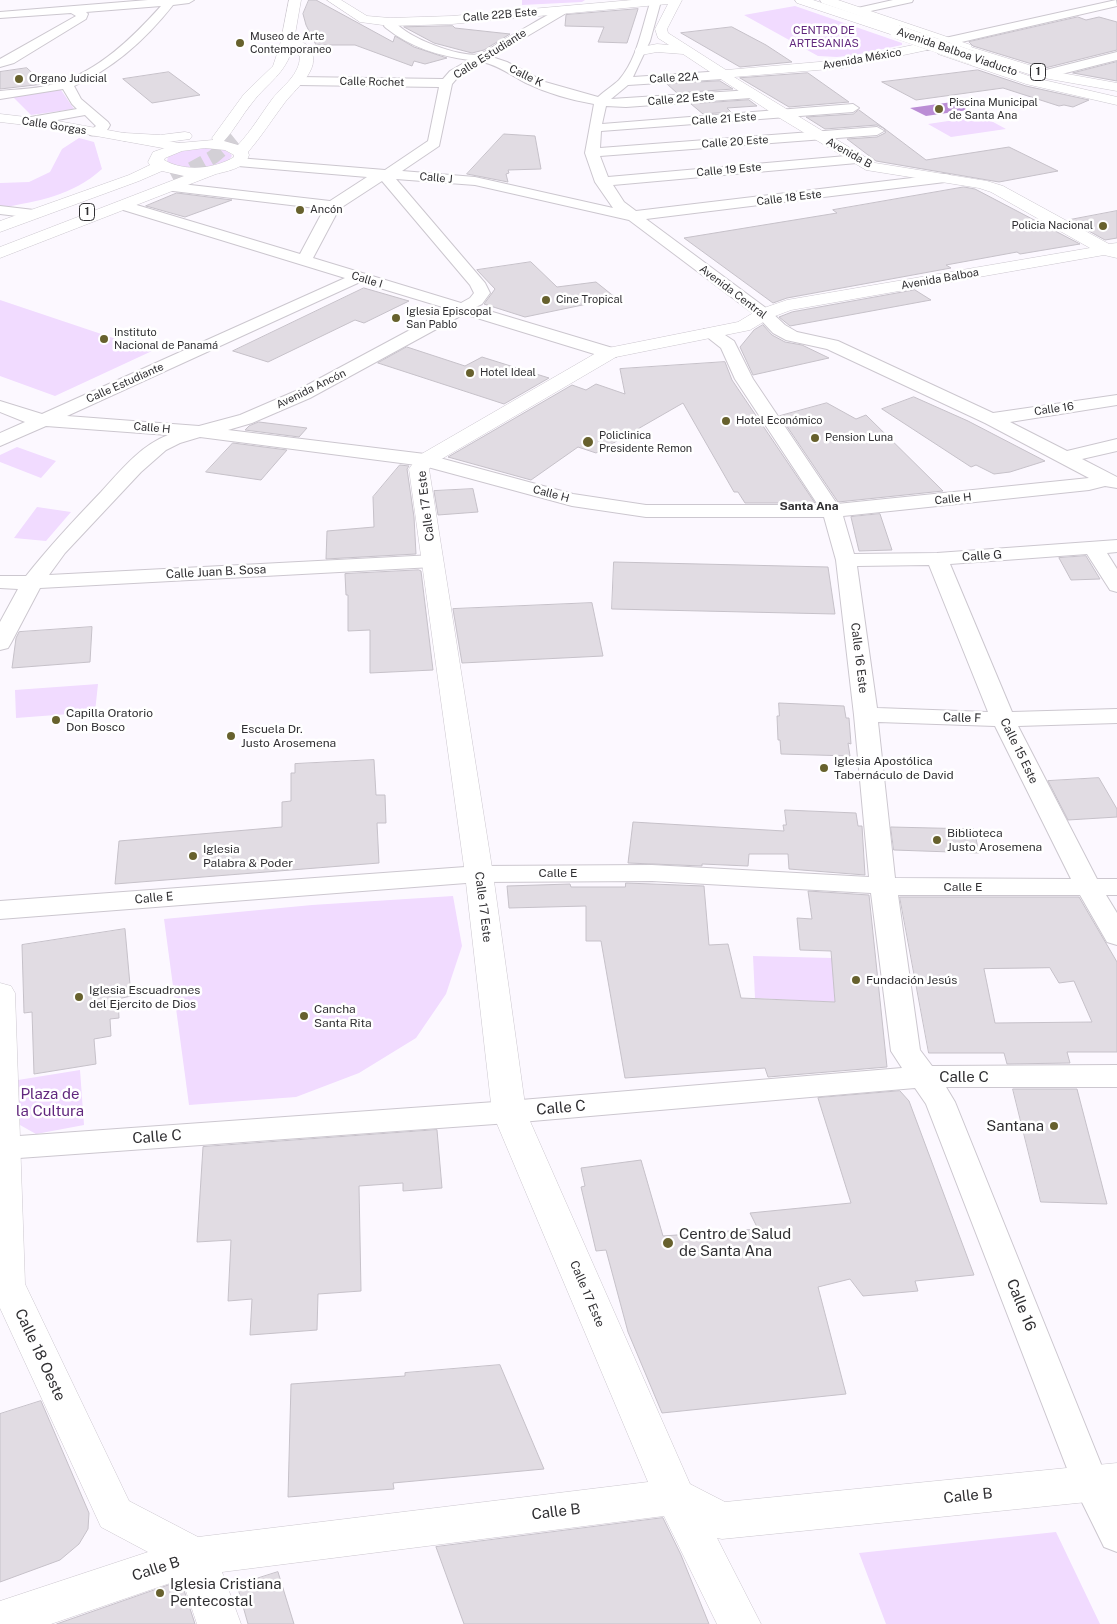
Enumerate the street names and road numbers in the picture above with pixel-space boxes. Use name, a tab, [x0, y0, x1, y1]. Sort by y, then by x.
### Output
street label: Calle 22B Este	[462, 5, 538, 25]
street label: Avenida Balboa Viaducto	[895, 25, 1019, 79]
street label: Calle Estudiante	[451, 26, 529, 82]
street label: Avenida México	[822, 46, 902, 72]
street label: Calle K	[507, 62, 545, 90]
road number: 1	[1030, 64, 1046, 80]
street label: Calle 22A	[649, 70, 699, 86]
street label: Calle Rochet	[340, 75, 404, 89]
street label: Calle 22 Este	[647, 90, 715, 108]
street label: Calle 21 Este	[691, 110, 757, 128]
street label: Calle Gorgas	[21, 114, 87, 138]
street label: Calle 20 Este	[701, 133, 769, 151]
street label: Avenida B	[824, 135, 874, 171]
street label: Calle 19 Este	[696, 161, 762, 179]
street label: Calle J	[419, 170, 453, 186]
street label: Calle 18 Este	[756, 187, 822, 209]
road number: 1	[80, 203, 94, 220]
street label: Avenida Central	[697, 262, 769, 322]
street label: Avenida Balboa	[900, 266, 980, 292]
street label: Calle I	[350, 269, 384, 291]
street label: Calle Estudiante	[84, 360, 166, 406]
street label: Avenida Ancón	[274, 366, 348, 412]
street label: Calle 16	[1033, 400, 1075, 418]
street label: Calle H	[133, 420, 171, 436]
street label: Calle 17 Este	[415, 470, 437, 542]
street label: Calle H	[531, 483, 571, 505]
street label: Calle H	[934, 490, 972, 508]
street label: Calle G	[961, 547, 1003, 565]
street label: Calle Juan B. Sosa	[165, 562, 267, 582]
street label: Calle 16 Este	[848, 622, 870, 694]
street label: Calle F	[943, 710, 981, 726]
street label: Calle 15 Este	[997, 716, 1041, 786]
street label: Calle E	[539, 866, 577, 880]
street label: Calle 17 Este	[472, 871, 494, 943]
street label: Calle E	[944, 880, 982, 894]
street label: Calle E	[134, 889, 174, 907]
street label: Calle C	[939, 1068, 989, 1086]
street label: Calle C	[536, 1097, 586, 1119]
street label: Calle C	[132, 1126, 182, 1148]
street label: Calle 17 Este	[567, 1259, 607, 1329]
street label: Calle 16	[1002, 1276, 1040, 1334]
street label: Calle 18 Oeste	[11, 1306, 69, 1404]
street label: Calle B	[943, 1484, 993, 1508]
street label: Calle B	[530, 1500, 582, 1524]
street label: Calle B	[130, 1553, 182, 1585]

